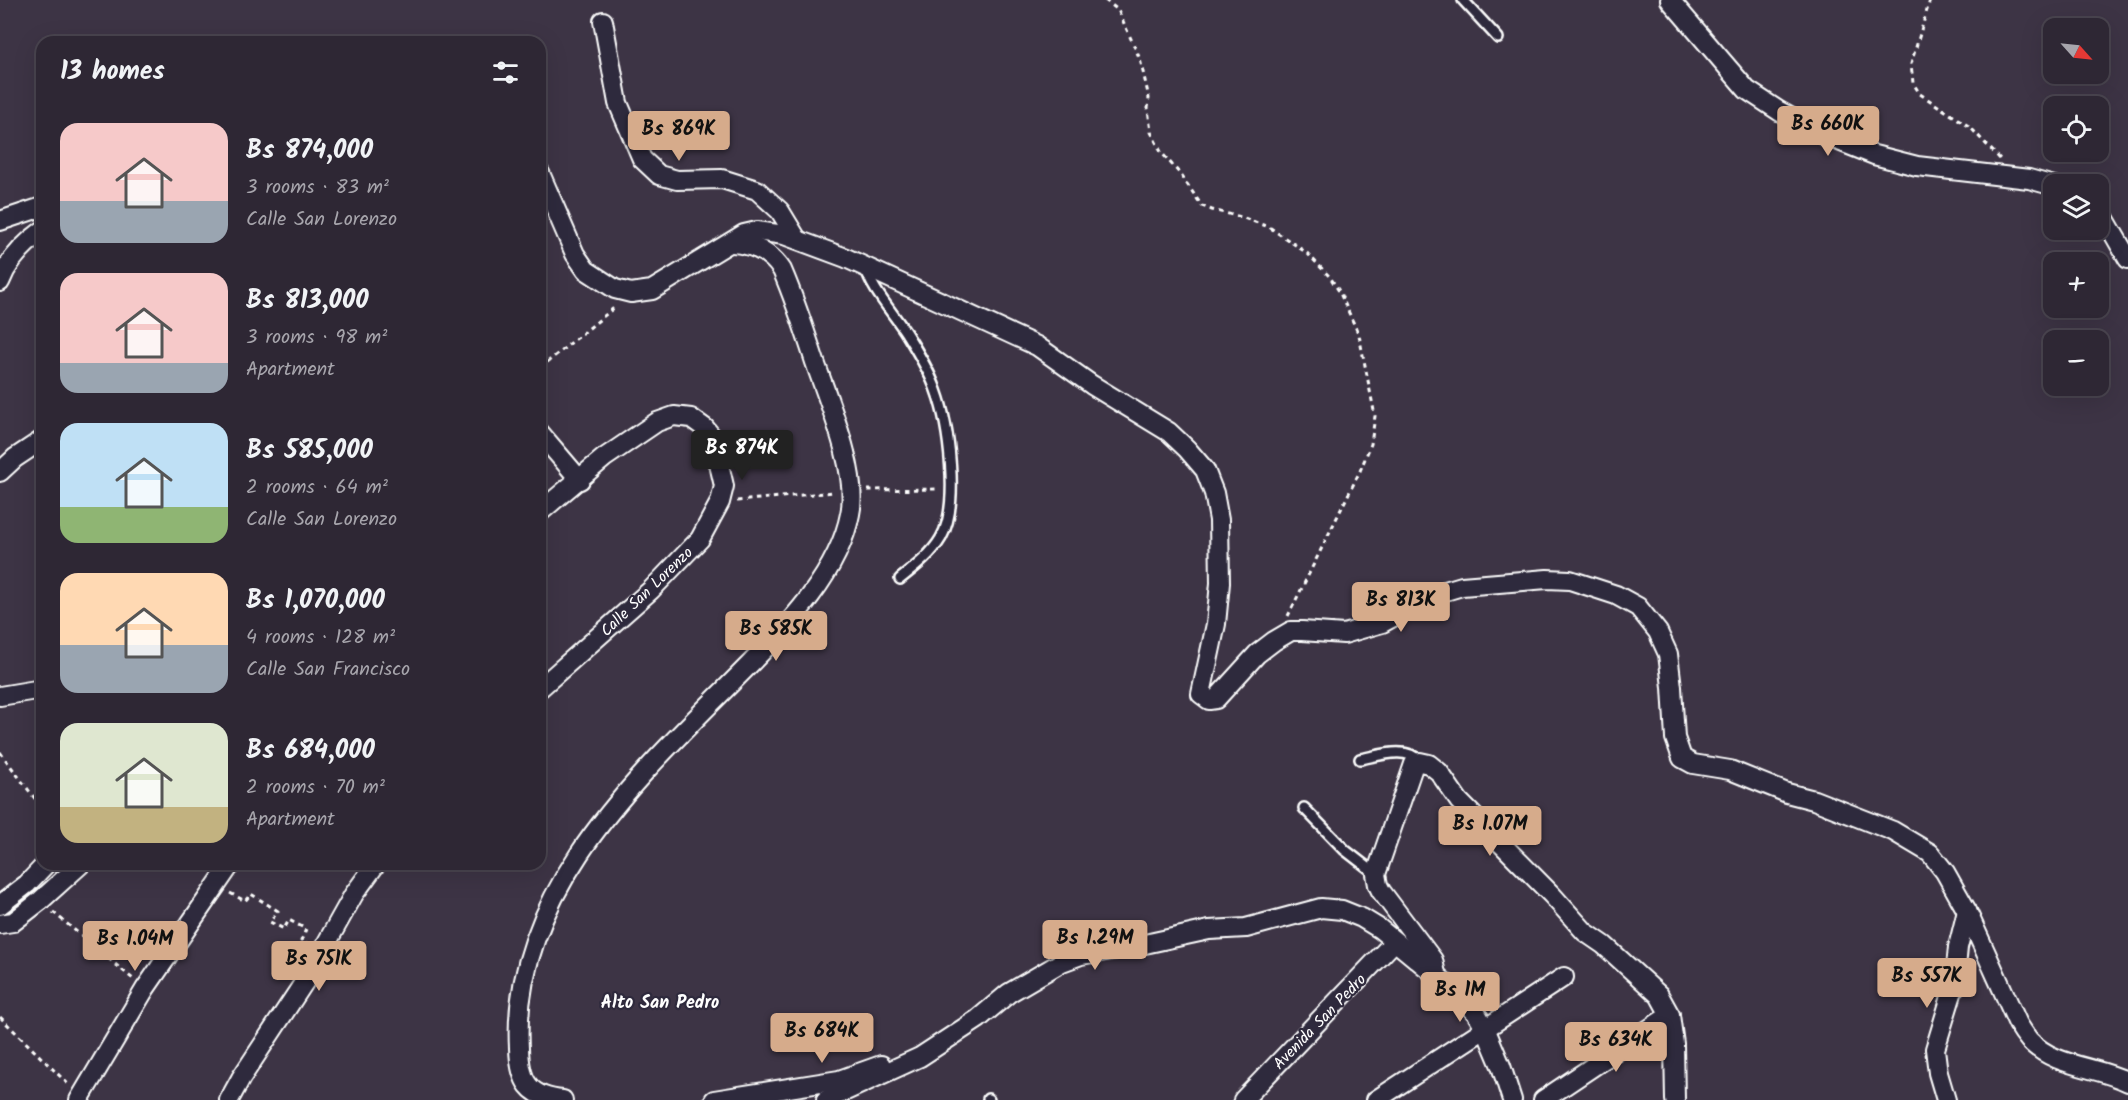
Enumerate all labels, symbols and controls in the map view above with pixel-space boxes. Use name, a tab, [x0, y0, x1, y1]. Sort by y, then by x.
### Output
north arrow	[2043, 18, 2109, 84]
map controls	[2043, 18, 2109, 396]
text: 13 homes	[60, 51, 165, 93]
icon: filters	[489, 56, 522, 89]
button: locate	[2043, 96, 2109, 162]
pin: Bs 660K	[1773, 106, 1883, 157]
text: Bs 660K	[1791, 109, 1865, 141]
pin: Bs 869K	[624, 111, 734, 162]
text: Bs 869K	[642, 114, 716, 146]
text: Bs 874,000	[246, 130, 373, 172]
icon: home	[108, 147, 180, 219]
text: 3 rooms · 83 m²	[246, 172, 389, 204]
button: layers	[2043, 174, 2109, 240]
text: Calle San Lorenzo	[246, 204, 397, 236]
button: +	[2043, 252, 2109, 318]
text: Bs 813,000	[246, 280, 369, 322]
icon: home	[108, 297, 180, 369]
text: 3 rooms · 98 m²	[246, 322, 387, 354]
button: −	[2043, 330, 2109, 396]
text: Apartment	[246, 354, 335, 386]
text: Bs 585,000	[246, 430, 373, 472]
pin: Bs 874K	[687, 430, 797, 481]
text: Bs 874K	[705, 433, 779, 465]
icon: home	[108, 447, 180, 519]
text: 2 rooms · 64 m²	[246, 472, 388, 504]
text: Calle San Lorenzo	[246, 504, 397, 536]
street label: Calle San Lorenzo	[595, 541, 699, 643]
text: Bs 1,070,000	[246, 580, 385, 622]
pin: Bs 813K	[1346, 582, 1456, 633]
text: Bs 813K	[1366, 585, 1436, 617]
icon: home	[108, 597, 180, 669]
pin: Bs 585K	[721, 611, 831, 662]
text: Bs 585K	[739, 614, 813, 646]
text: 4 rooms · 128 m²	[246, 622, 395, 654]
text: Calle San Francisco	[246, 654, 410, 686]
text: Bs 684,000	[246, 730, 375, 772]
icon: home	[108, 747, 180, 819]
text: 2 rooms · 70 m²	[246, 772, 385, 804]
text: Apartment	[246, 804, 335, 836]
pin: Bs 1.07M	[1428, 806, 1552, 857]
text: Bs 1.07M	[1452, 809, 1528, 841]
pin: Bs 1.29M	[1033, 920, 1157, 971]
pin: Bs 1.04M	[73, 921, 197, 972]
text: Bs 1.29M	[1056, 923, 1134, 955]
text: Bs 1.04M	[97, 924, 173, 956]
pin: Bs 751K	[264, 941, 374, 992]
text: Bs 751K	[285, 944, 353, 976]
pin: Bs 557K	[1872, 958, 1982, 1009]
text: Bs 557K	[1891, 961, 1963, 993]
street label: Avenida San Pedro	[1268, 968, 1373, 1076]
pin: Bs 1M	[1418, 972, 1502, 1023]
text: Bs 1M	[1435, 975, 1485, 1007]
district label: Alto San Pedro	[601, 989, 719, 1018]
pin: Bs 684K	[767, 1013, 877, 1064]
text: Bs 684K	[784, 1016, 860, 1048]
pin: Bs 634K	[1561, 1022, 1671, 1073]
text: Bs 634K	[1579, 1025, 1653, 1057]

